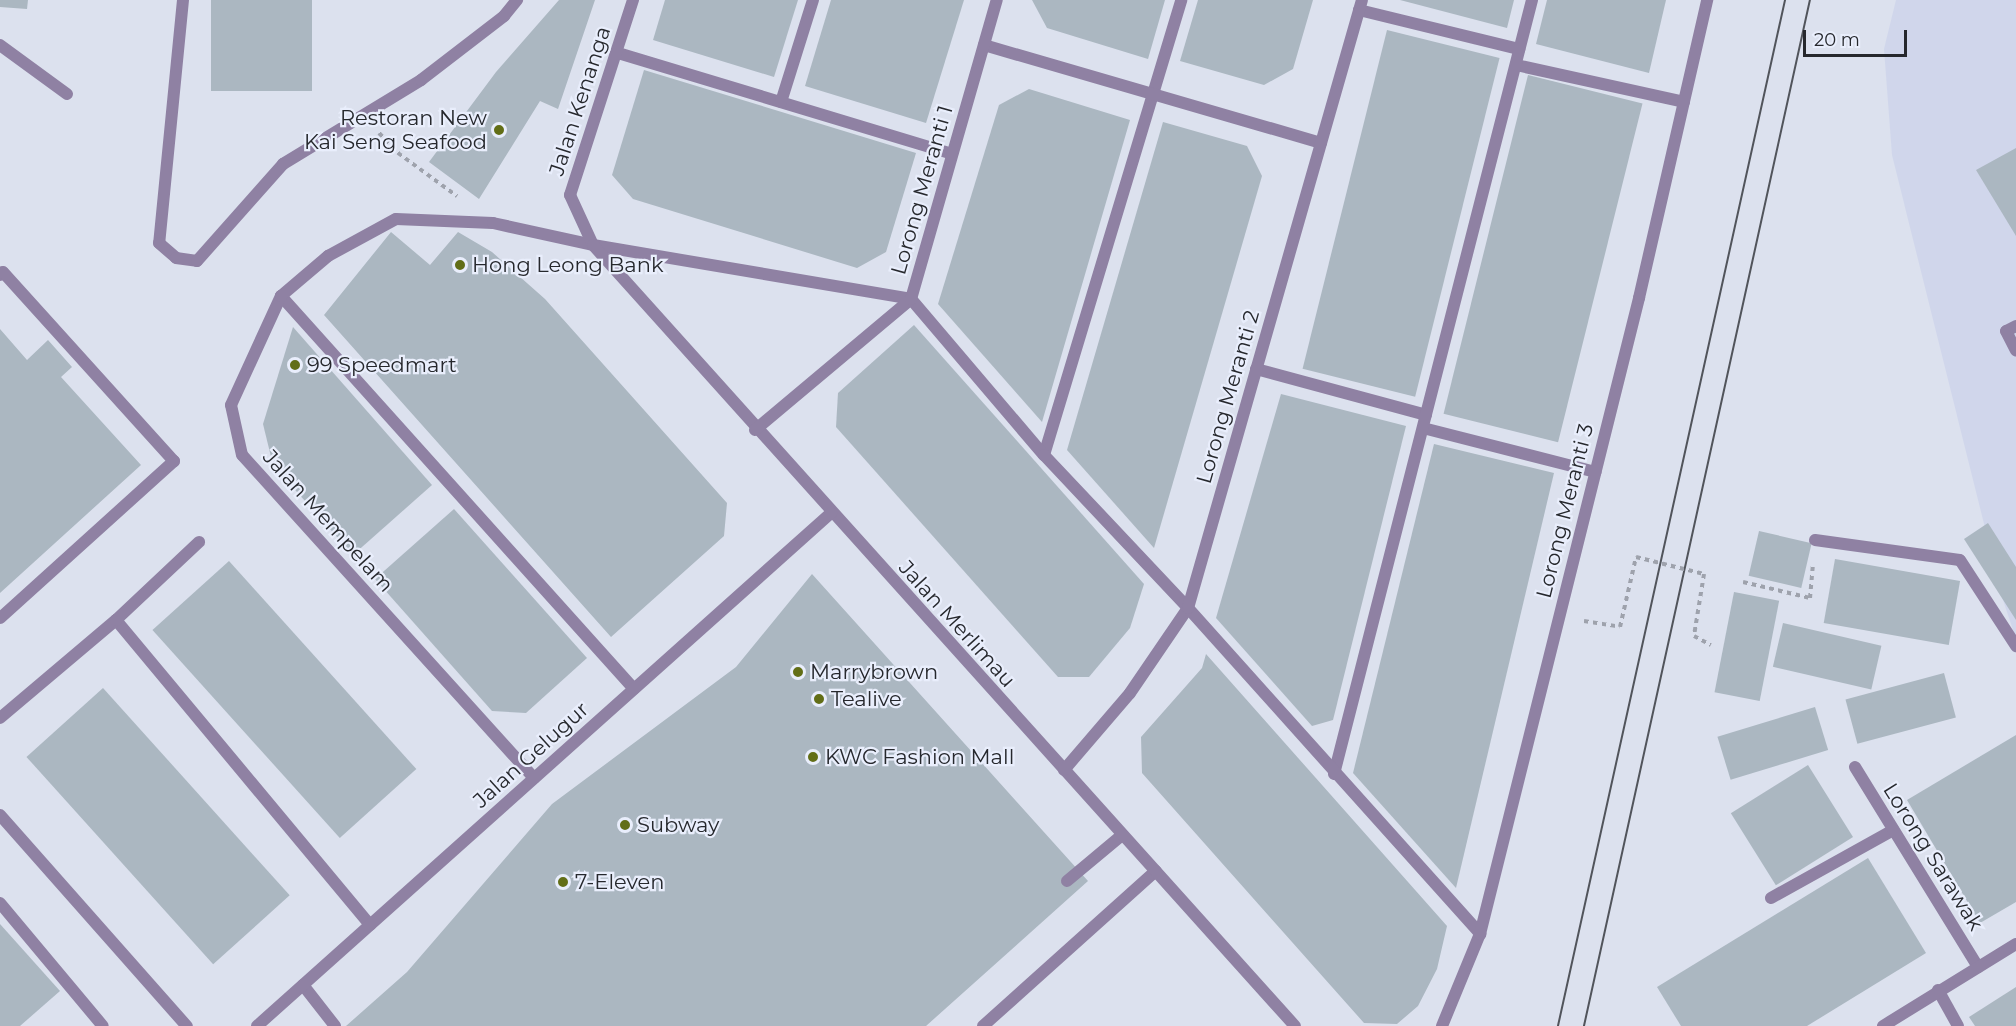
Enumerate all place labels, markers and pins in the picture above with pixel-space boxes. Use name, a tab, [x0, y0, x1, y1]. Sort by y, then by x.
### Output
place label: Restoran New Kai Seng Seafood	[304, 105, 487, 155]
marker: Restoran New Kai Seng Seafood	[492, 123, 506, 137]
place label: Hong Leong Bank	[472, 252, 663, 278]
marker: Hong Leong Bank	[453, 258, 467, 272]
place label: 99 Speedmart	[307, 352, 457, 378]
marker: 99 Speedmart	[288, 358, 302, 372]
place label: Marrybrown	[810, 659, 938, 685]
marker: Marrybrown	[791, 665, 805, 679]
place label: Tealive	[831, 686, 902, 712]
marker: Tealive	[812, 692, 826, 706]
place label: KWC Fashion Mall	[825, 744, 1014, 770]
marker: KWC Fashion Mall	[806, 750, 820, 764]
place label: Subway	[637, 812, 719, 838]
marker: Subway	[618, 818, 632, 832]
place label: 7-Eleven	[575, 869, 664, 895]
marker: 7-Eleven	[556, 875, 570, 889]

